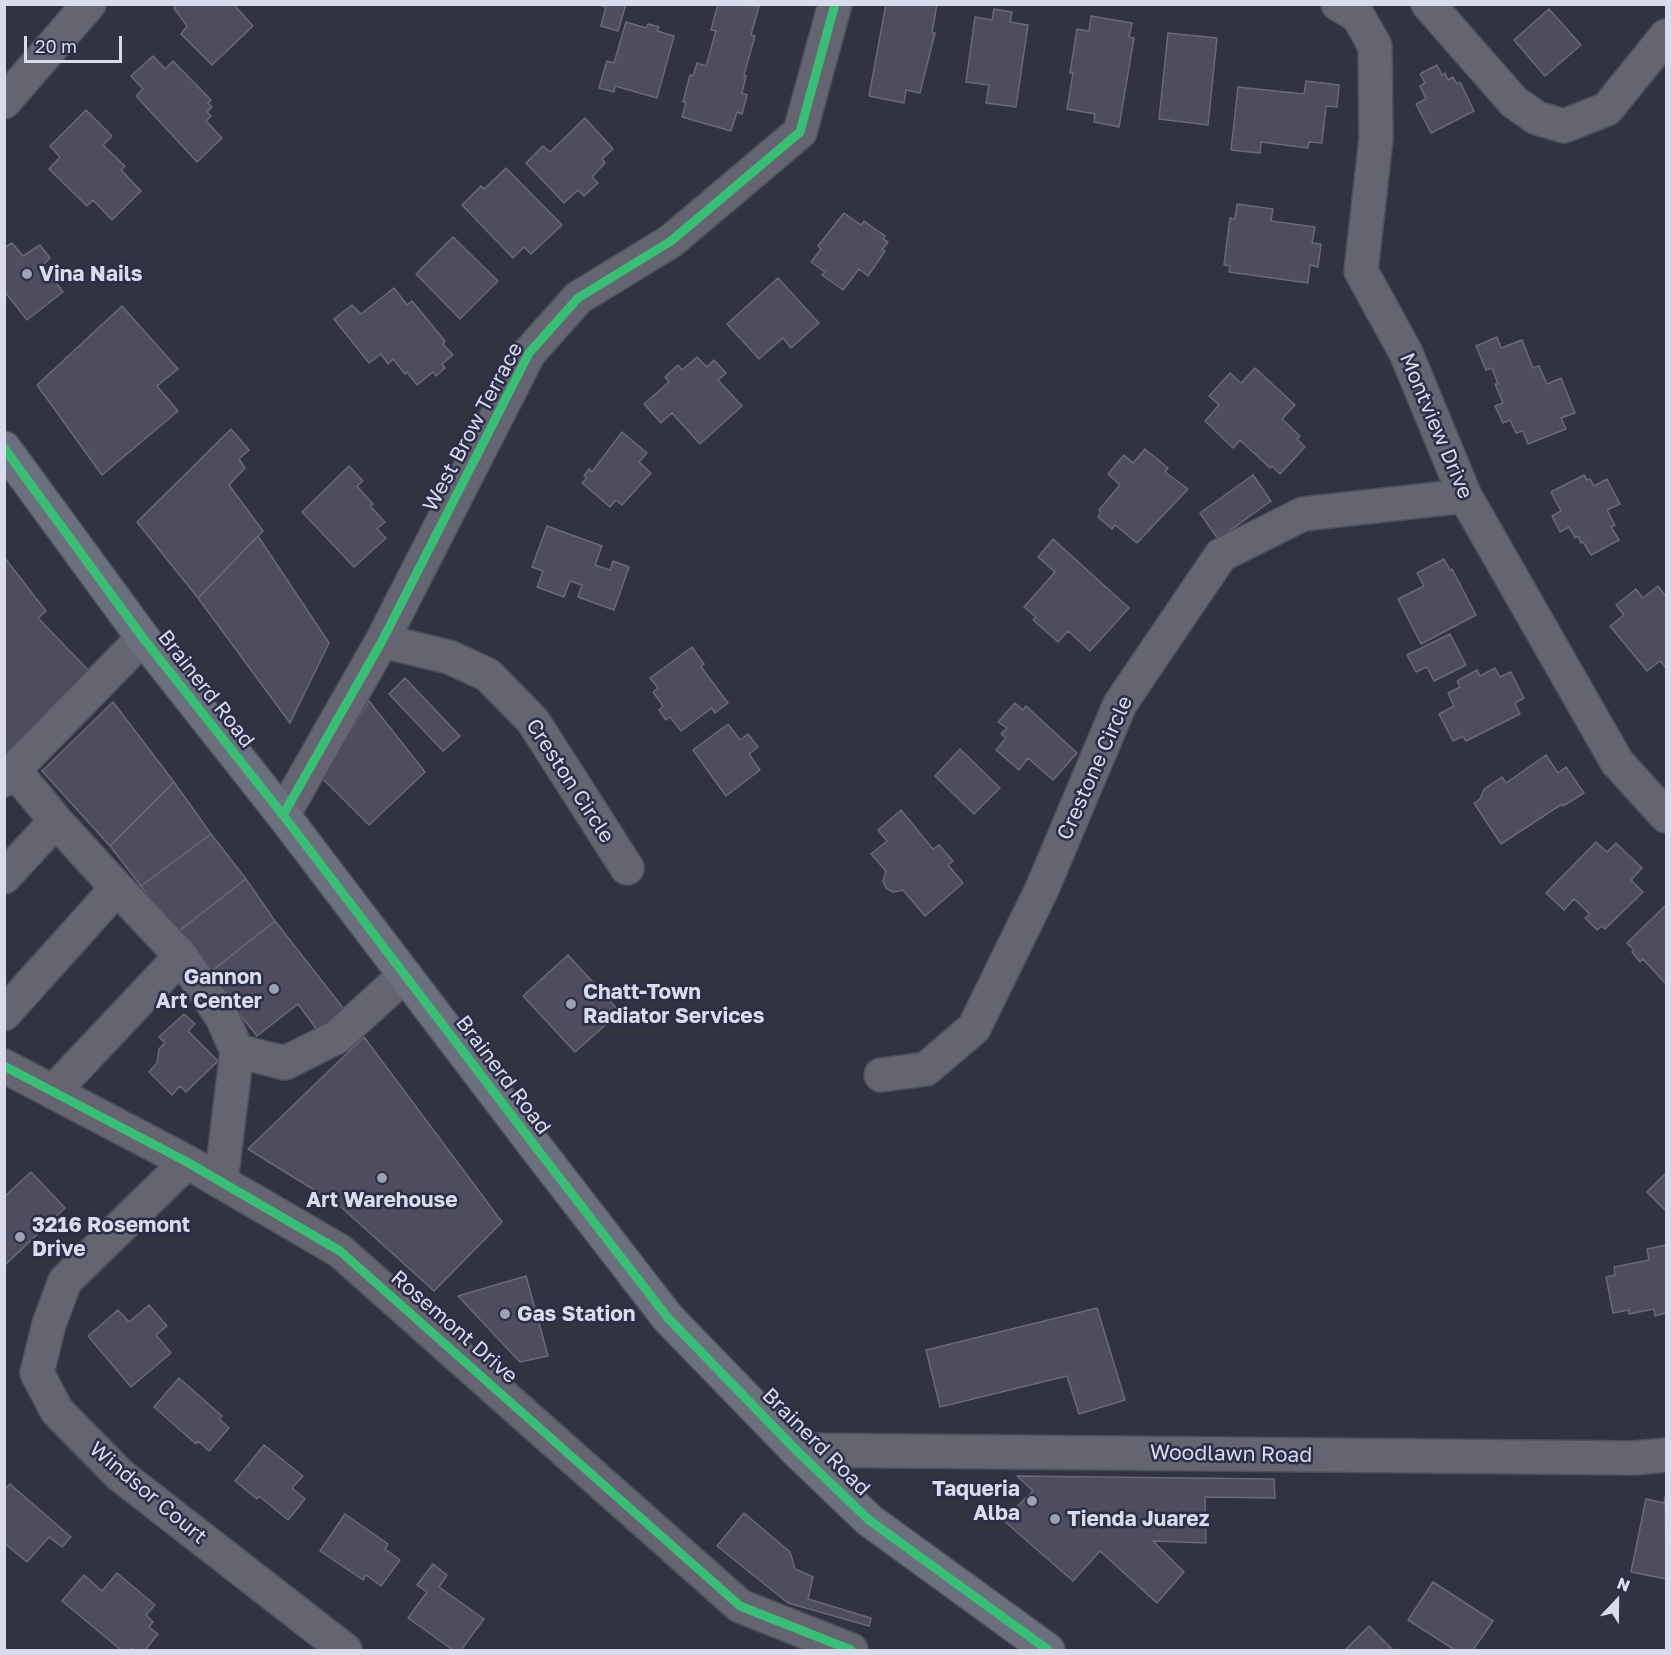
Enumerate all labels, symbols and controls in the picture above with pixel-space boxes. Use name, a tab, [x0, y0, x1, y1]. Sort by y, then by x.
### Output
scale bar	[27, 24, 124, 62]
text: 20 m	[35, 35, 77, 57]
place label: Vina Nails	[39, 261, 142, 287]
marker: Vina Nails	[20, 267, 34, 281]
street label: West Brow Terrace	[418, 338, 528, 516]
street label: Montview Drive	[1394, 349, 1478, 503]
street label: Brainerd Road	[152, 625, 260, 753]
street label: Crestone Circle	[1052, 692, 1138, 844]
street label: Creston Circle	[521, 714, 619, 848]
place label: Gannon Art Center	[156, 964, 262, 1014]
place label: Chatt-Town Radiator Services	[583, 979, 765, 1029]
marker: Gannon Art Center	[267, 982, 281, 996]
marker: Chatt-Town Radiator Services	[564, 997, 578, 1011]
street label: Brainerd Road	[450, 1011, 556, 1139]
marker: Art Warehouse	[375, 1171, 389, 1185]
place label: Art Warehouse	[306, 1187, 458, 1213]
place label: 3216 Rosemont Drive	[32, 1212, 190, 1262]
marker: 3216 Rosemont Drive	[13, 1230, 27, 1244]
street label: Rosemont Drive	[386, 1265, 522, 1389]
place label: Gas Station	[517, 1301, 636, 1327]
marker: Gas Station	[498, 1307, 512, 1321]
street label: Brainerd Road	[757, 1383, 875, 1501]
street label: Windsor Court	[84, 1437, 212, 1549]
street label: Woodlawn Road	[1150, 1440, 1312, 1468]
place label: Taqueria Alba	[932, 1476, 1020, 1526]
marker: Taqueria Alba	[1025, 1494, 1039, 1508]
place label: Tienda Juarez	[1067, 1506, 1209, 1532]
marker: Tienda Juarez	[1048, 1512, 1062, 1526]
north arrow	[1587, 1571, 1647, 1631]
text: N	[1614, 1573, 1633, 1596]

